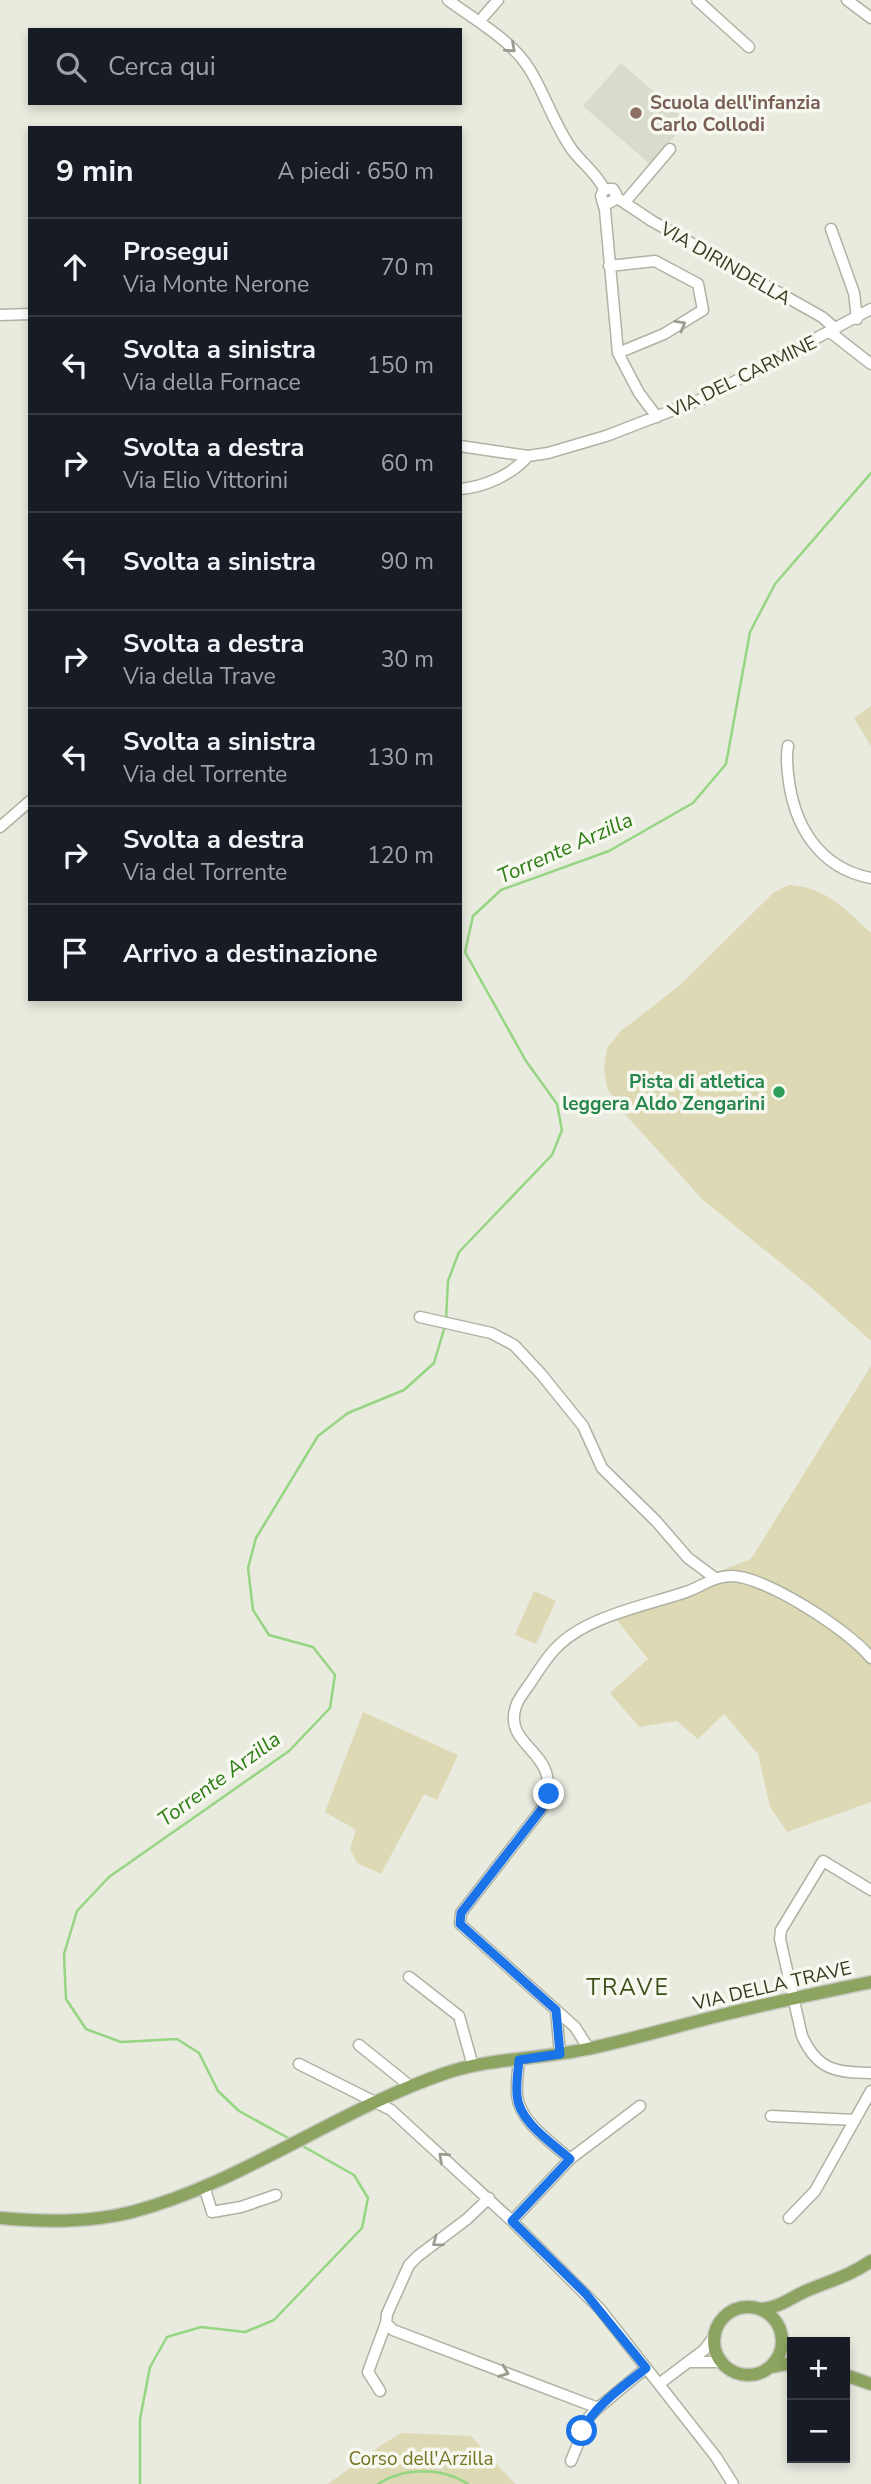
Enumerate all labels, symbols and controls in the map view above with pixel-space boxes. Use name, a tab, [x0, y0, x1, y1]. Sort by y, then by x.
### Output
search box	[28, 28, 462, 105]
one-way arrow	[503, 40, 516, 52]
icon: search	[52, 48, 90, 86]
text: Cerca qui	[108, 49, 216, 84]
place label: Scuola dell'infanzia Carlo Collodi	[650, 90, 821, 138]
marker: Scuola dell'infanzia Carlo Collodi	[628, 105, 644, 121]
text: 9 min	[56, 151, 134, 192]
text: A piedi · 650 m	[278, 156, 434, 187]
street label: VIA DIRINDELLA	[655, 215, 796, 312]
text: Prosegui	[123, 234, 229, 269]
icon: ahead	[56, 248, 94, 286]
text: 70 m	[381, 252, 434, 283]
text: Via Monte Nerone	[123, 269, 309, 300]
one-way arrow	[673, 320, 686, 333]
street label: VIA DEL CARMINE	[663, 330, 821, 425]
text: Svolta a sinistra	[123, 332, 316, 367]
icon: left	[56, 346, 94, 384]
text: 150 m	[367, 350, 434, 381]
text: Via della Fornace	[123, 367, 301, 398]
text: Svolta a destra	[123, 430, 305, 465]
icon: right	[56, 444, 94, 482]
text: 60 m	[381, 448, 434, 479]
text: Via Elio Vittorini	[123, 465, 288, 496]
icon: left	[56, 542, 94, 580]
text: Svolta a sinistra	[123, 544, 316, 579]
text: 90 m	[381, 546, 434, 577]
text: Svolta a destra	[123, 626, 305, 661]
icon: right	[56, 640, 94, 678]
text: 30 m	[381, 644, 434, 675]
text: Via della Trave	[123, 661, 276, 692]
text: Svolta a sinistra	[123, 724, 316, 759]
icon: left	[56, 738, 94, 776]
text: 130 m	[367, 742, 434, 773]
text: Via del Torrente	[123, 759, 287, 790]
water label: Torrente Arzilla	[493, 806, 637, 890]
text: Svolta a destra	[123, 822, 305, 857]
icon: right	[56, 836, 94, 874]
text: 120 m	[367, 840, 434, 871]
text: Via del Torrente	[123, 857, 287, 888]
icon: arrive	[56, 934, 94, 972]
text: Arrivo a destinazione	[123, 936, 378, 971]
place label: Pista di atletica leggera Aldo Zengarini	[562, 1069, 765, 1117]
marker: Pista di atletica leggera Aldo Zengarini	[771, 1084, 787, 1100]
water label: Torrente Arzilla	[152, 1725, 286, 1833]
route end	[533, 1778, 564, 1809]
street label: VIA DELLA TRAVE	[690, 1955, 854, 2017]
district label: TRAVE	[586, 1972, 670, 2003]
one-way arrow	[438, 2153, 451, 2165]
one-way arrow	[432, 2233, 444, 2246]
map controls	[787, 2337, 850, 2463]
button: +	[787, 2337, 850, 2400]
one-way arrow	[498, 2364, 510, 2378]
button: −	[787, 2400, 850, 2463]
route start	[566, 2415, 597, 2446]
park label: Corso dell'Arzilla	[348, 2446, 494, 2472]

